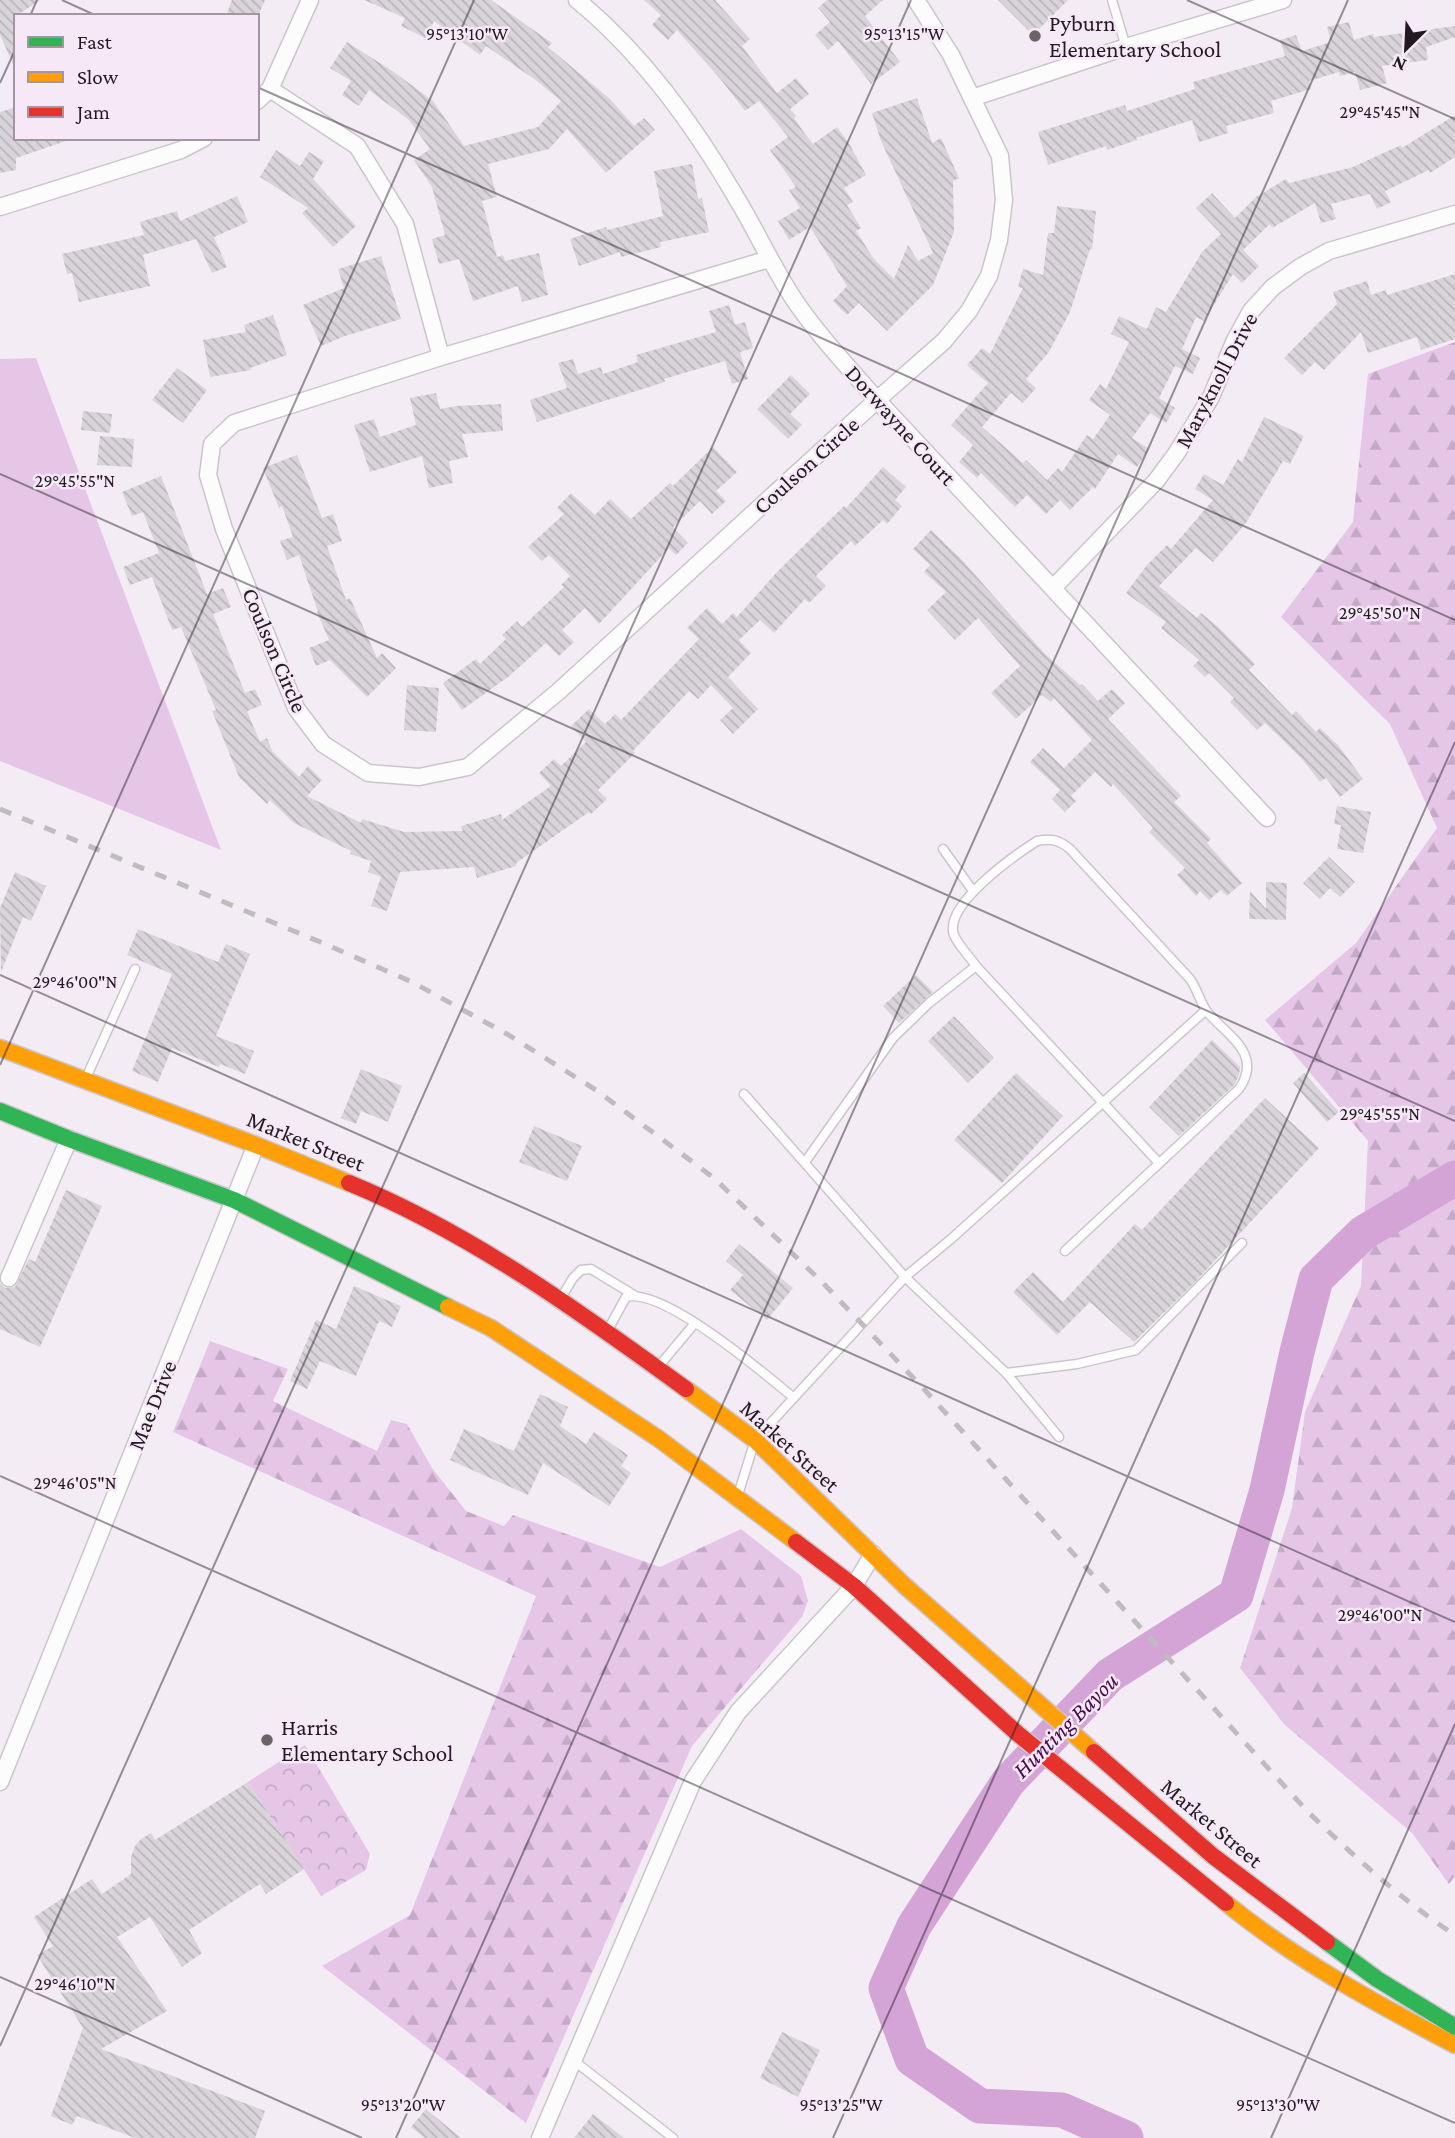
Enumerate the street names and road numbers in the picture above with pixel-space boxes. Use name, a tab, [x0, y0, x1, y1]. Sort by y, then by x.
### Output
street label: Maryknoll Drive	[1169, 308, 1263, 452]
street label: Dorwayne Court	[840, 360, 962, 491]
street label: Coulson Circle	[748, 411, 864, 519]
street label: Coulson Circle	[237, 584, 313, 716]
street label: Market Street	[243, 1106, 369, 1177]
street label: Mae Drive	[122, 1356, 182, 1454]
street label: Market Street	[735, 1395, 845, 1498]
street label: Market Street	[1156, 1773, 1268, 1873]

